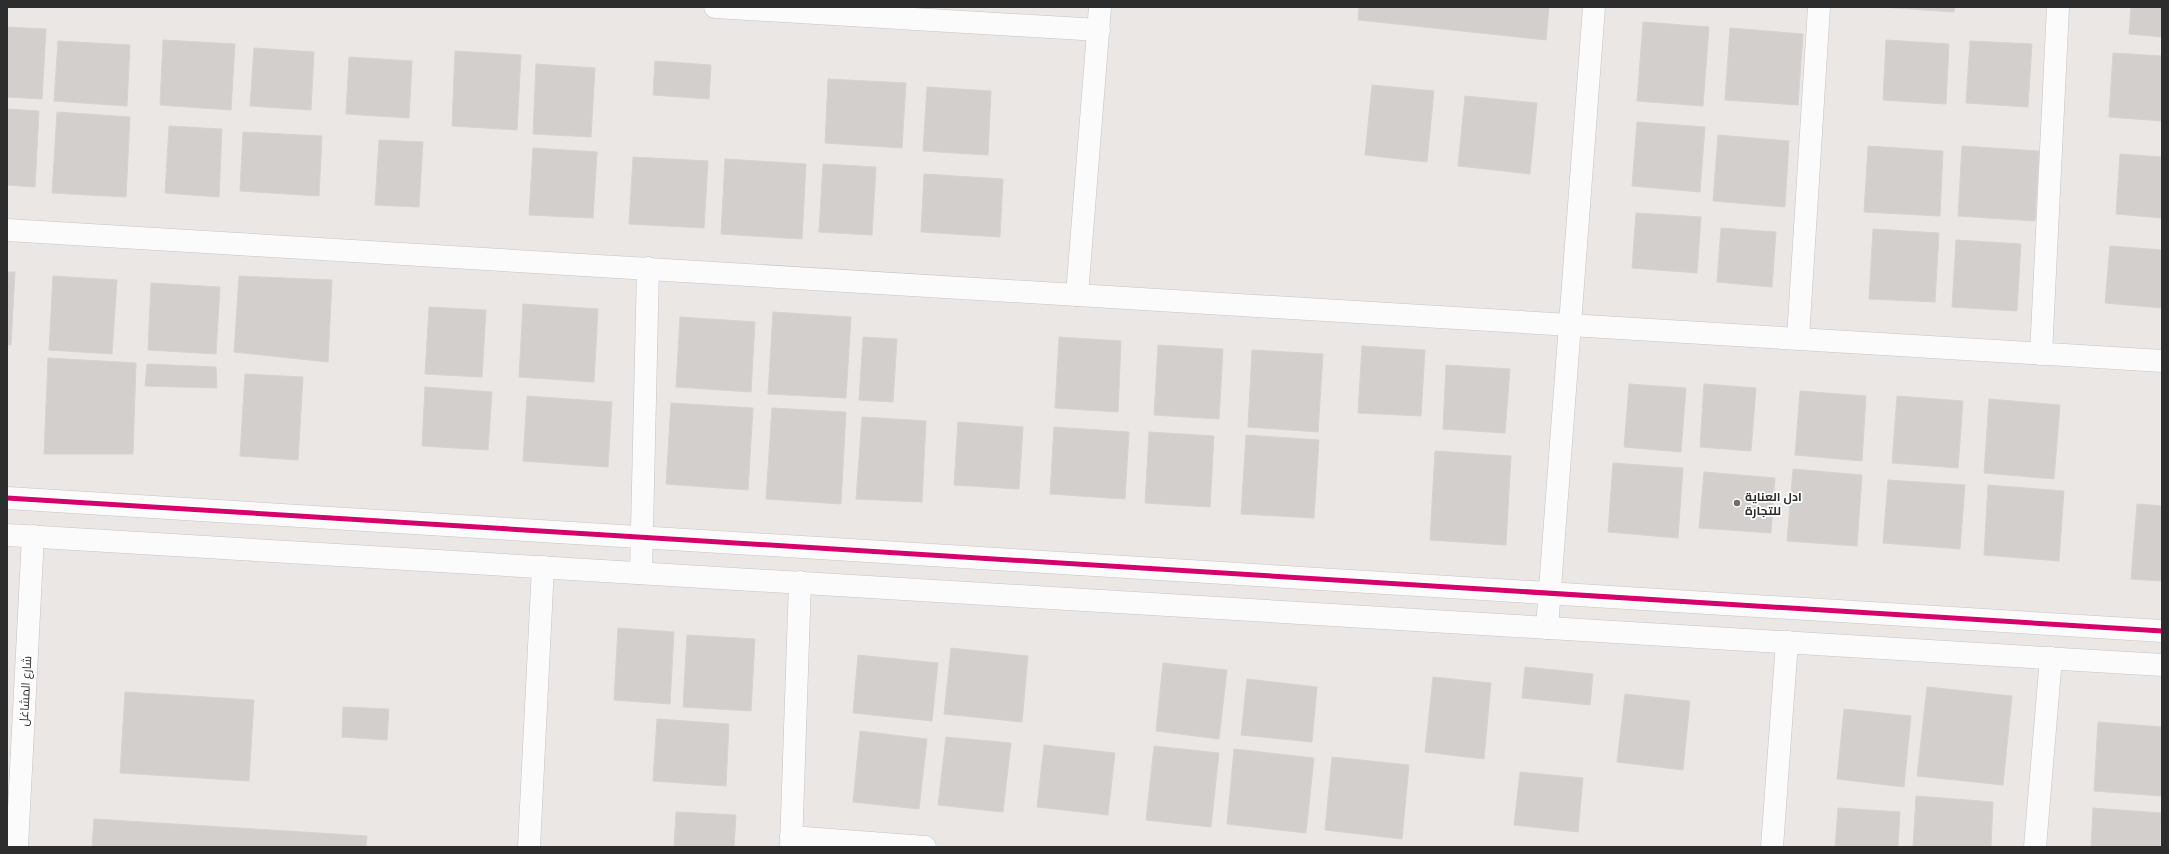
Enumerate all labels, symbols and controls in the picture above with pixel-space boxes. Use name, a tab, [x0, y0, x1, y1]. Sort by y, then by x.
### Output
place label: ادل العناية للتجارة	[1745, 489, 1802, 519]
marker: ادل العناية للتجارة	[1732, 498, 1742, 508]
street label: شارع المشاغل	[16, 655, 35, 727]

